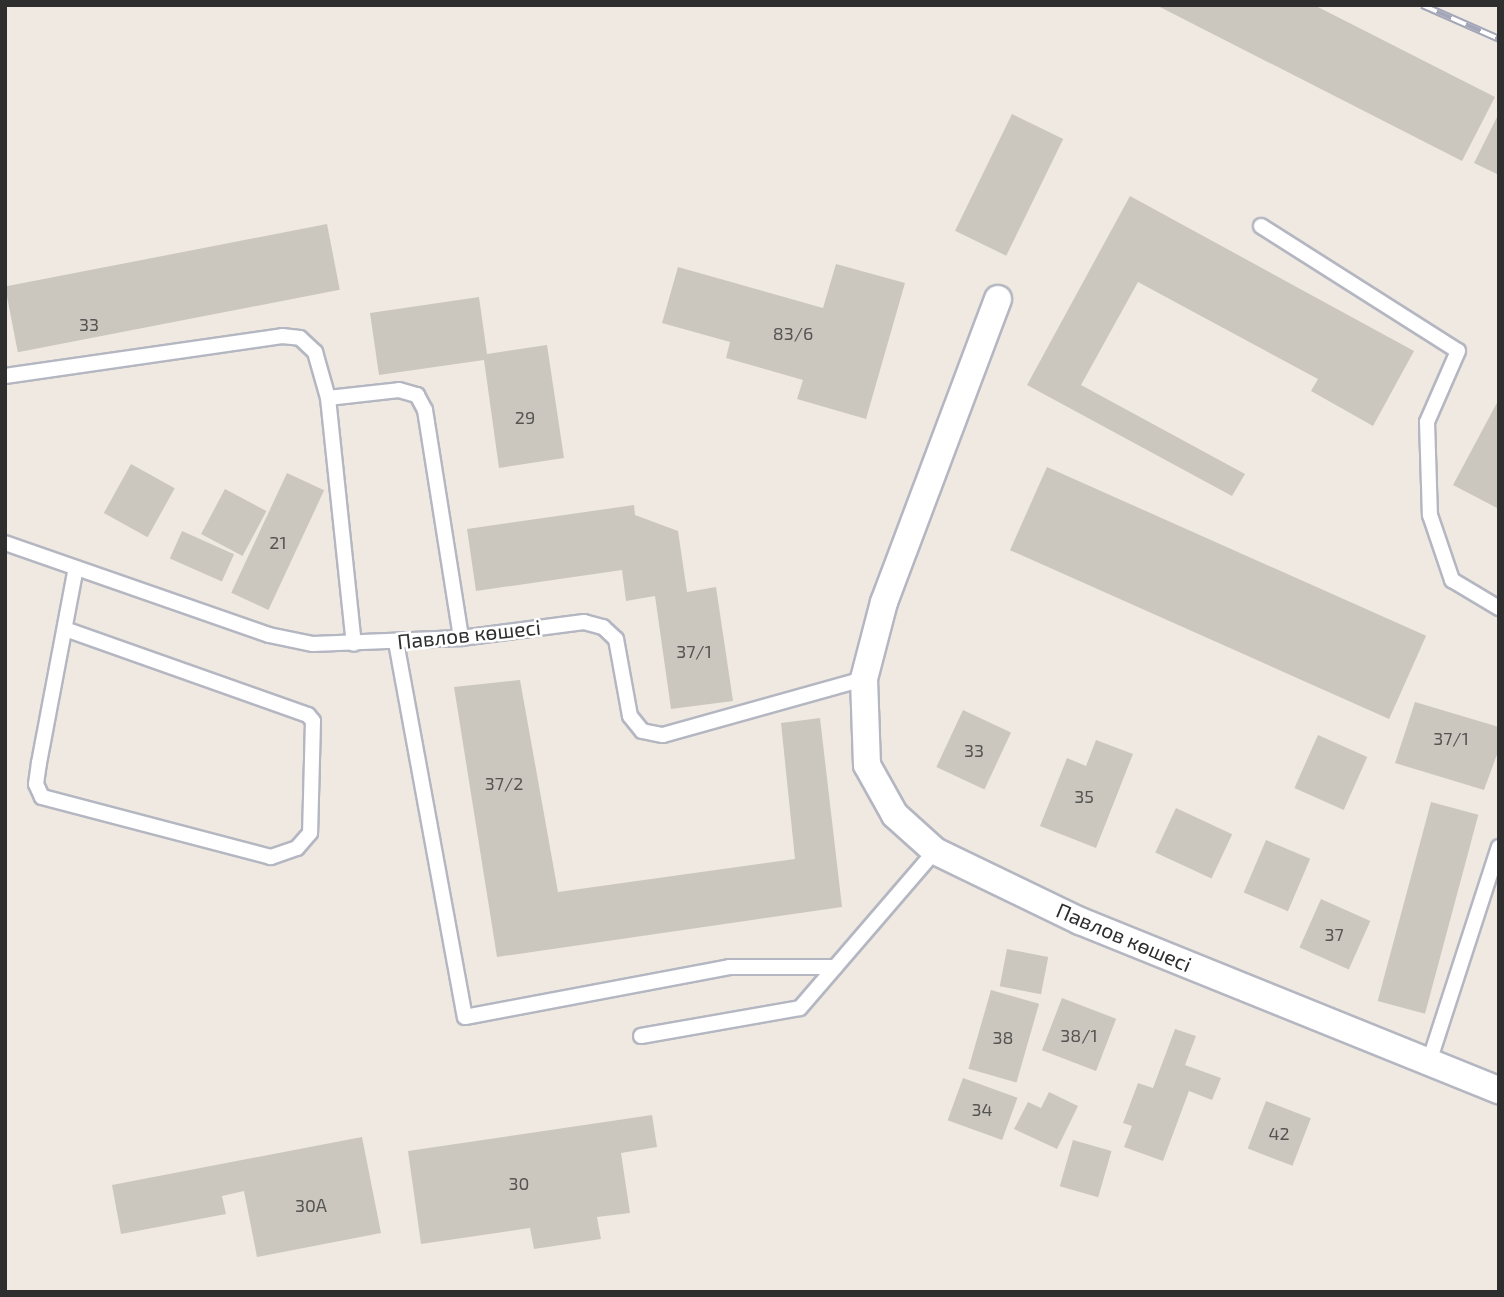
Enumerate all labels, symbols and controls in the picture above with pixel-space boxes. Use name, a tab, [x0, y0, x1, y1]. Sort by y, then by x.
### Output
house number: 33	[79, 313, 99, 335]
house number: 83/6	[773, 322, 813, 344]
house number: 29	[515, 406, 535, 428]
house number: 21	[269, 531, 287, 553]
street label: Павлов көшесі	[396, 614, 542, 654]
house number: 37/1	[676, 640, 712, 662]
house number: 37/1	[1433, 727, 1469, 749]
house number: 33	[964, 739, 984, 761]
house number: 37/2	[485, 772, 523, 794]
house number: 35	[1074, 785, 1094, 807]
street label: Павлов көшесі	[1053, 897, 1195, 977]
house number: 37	[1324, 923, 1344, 945]
house number: 38/1	[1060, 1024, 1098, 1046]
house number: 38	[993, 1026, 1013, 1048]
house number: 34	[971, 1098, 993, 1120]
house number: 42	[1268, 1122, 1290, 1144]
house number: 30	[509, 1172, 529, 1194]
house number: 30А	[295, 1194, 327, 1216]

